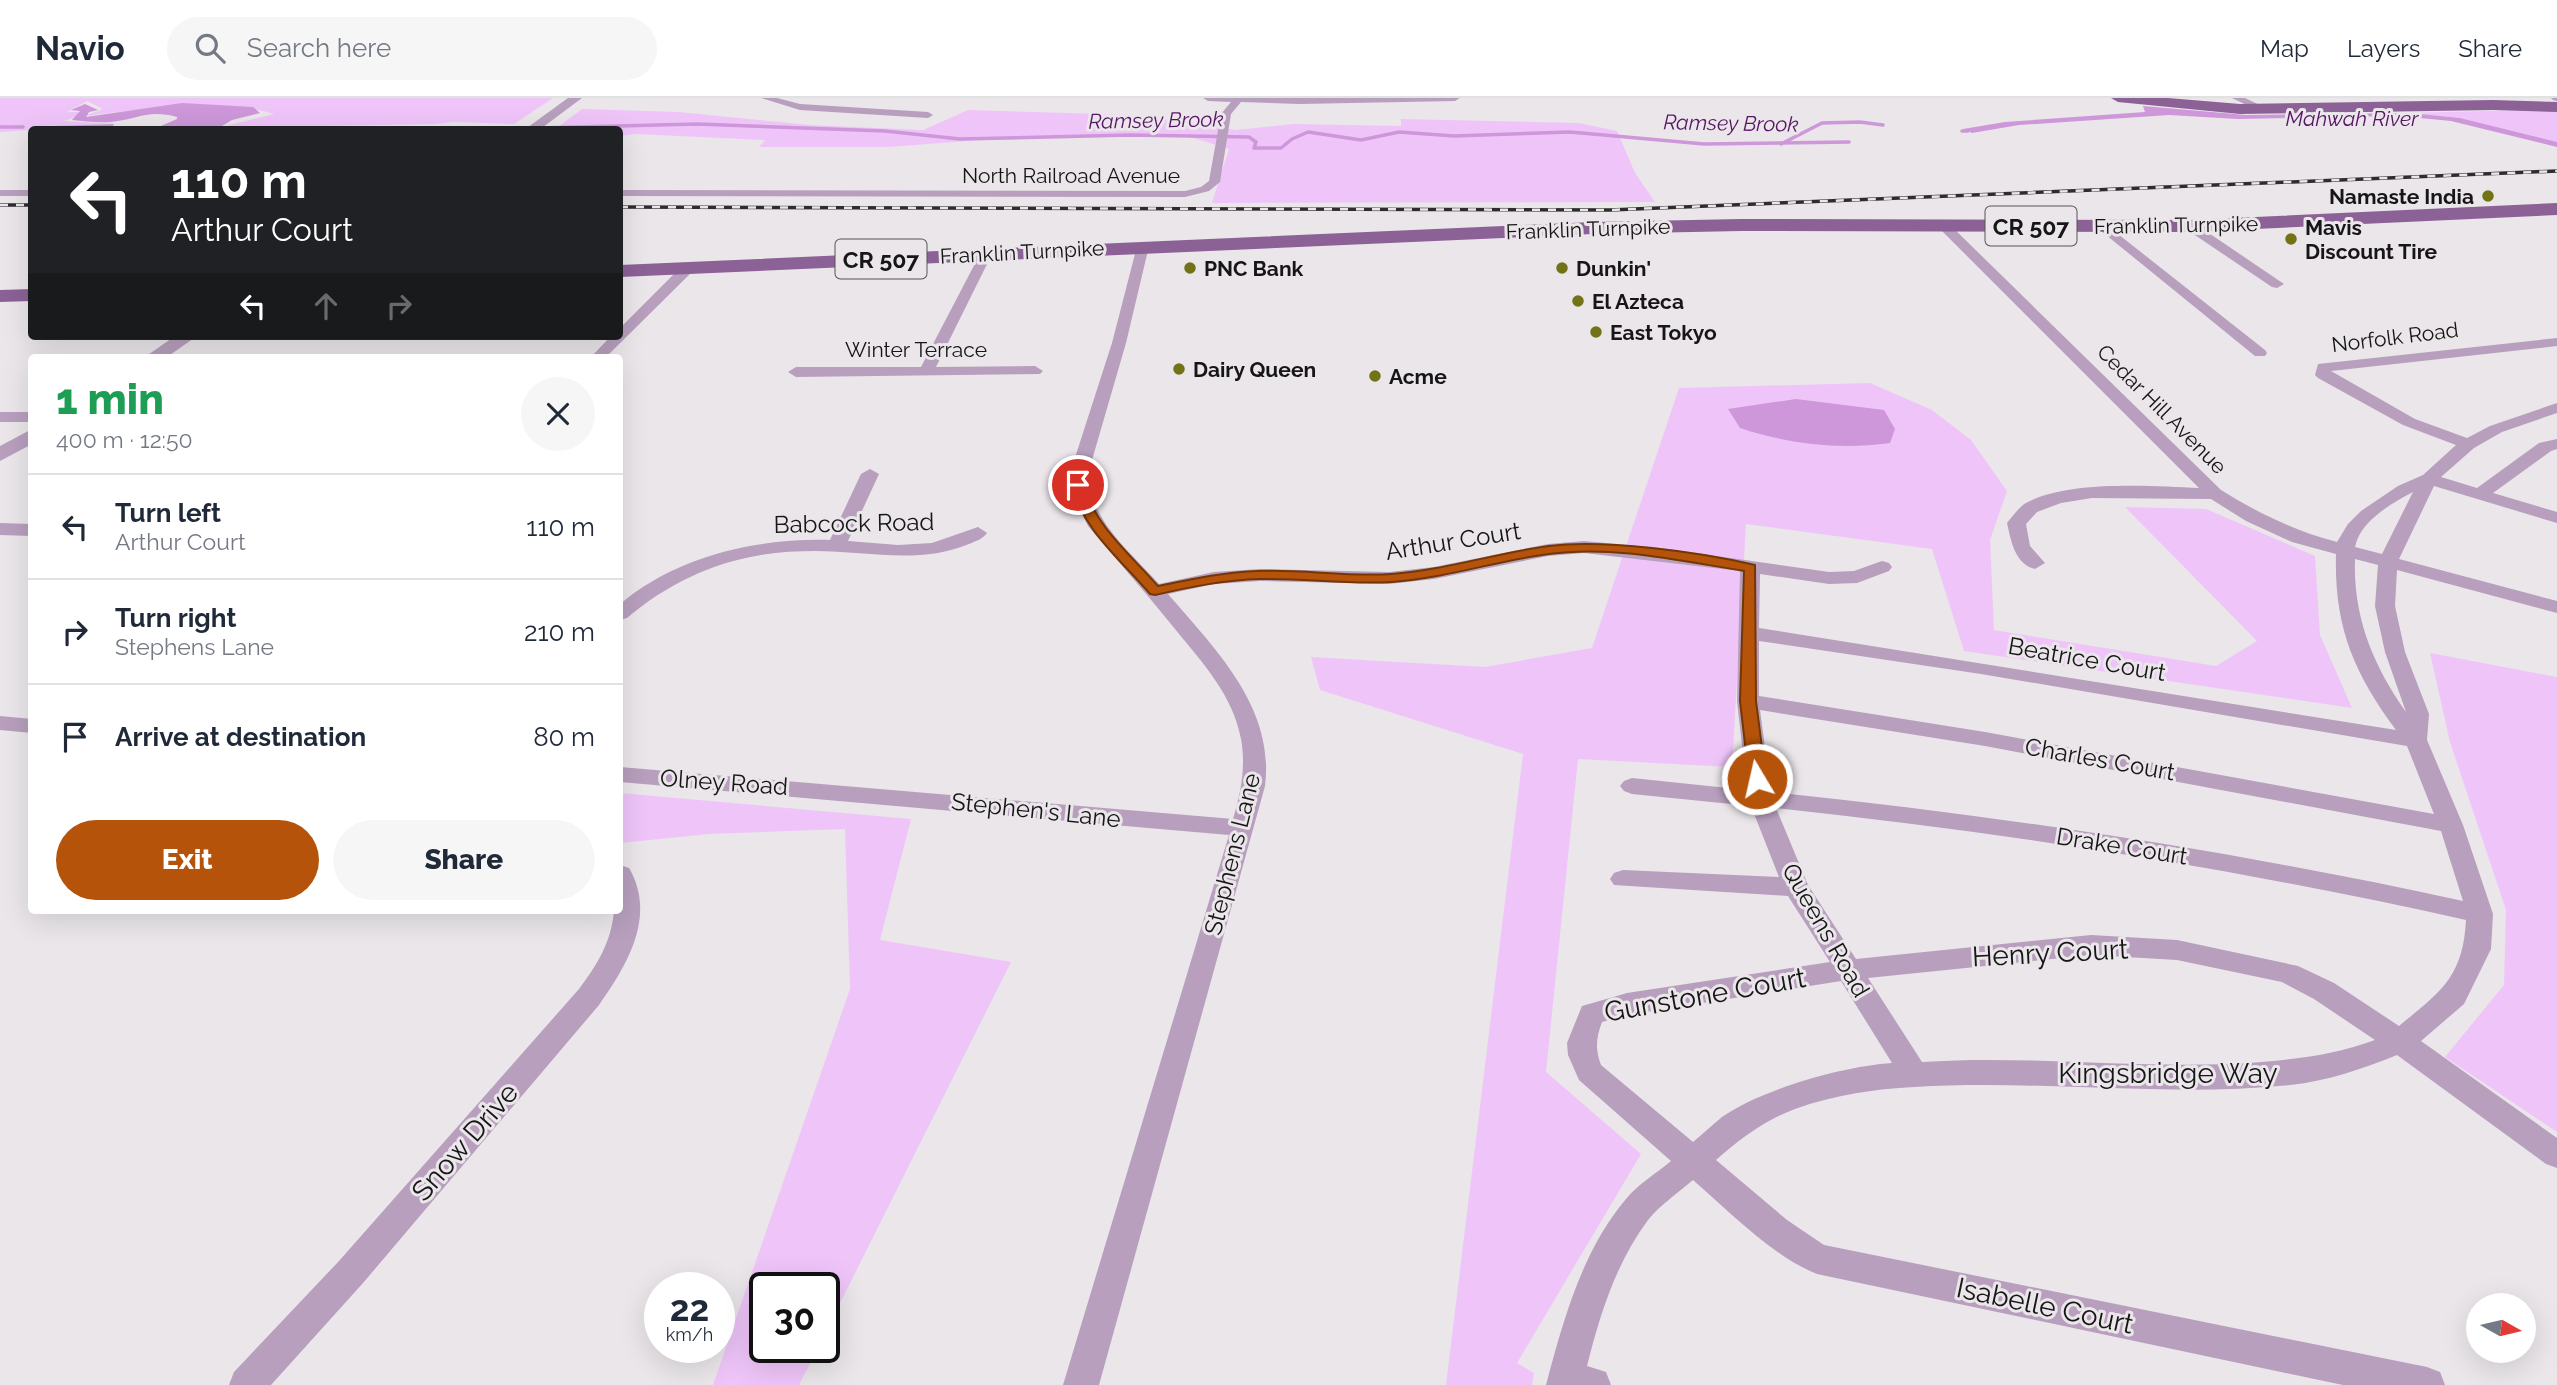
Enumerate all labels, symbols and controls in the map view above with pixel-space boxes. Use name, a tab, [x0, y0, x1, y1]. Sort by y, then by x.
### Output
search box	[167, 17, 657, 80]
text: Navio	[35, 29, 125, 68]
icon: search	[191, 29, 229, 67]
text: Search here	[247, 33, 391, 63]
text: Map	[2260, 34, 2309, 63]
text: Layers	[2347, 34, 2420, 63]
text: Share	[2458, 34, 2522, 63]
water label: Ramsey Brook	[1088, 106, 1224, 134]
water label: Mahwah River	[2286, 106, 2419, 131]
water label: Ramsey Brook	[1663, 109, 1799, 137]
text: 110 m	[171, 152, 307, 209]
icon: left	[56, 154, 147, 245]
street label: North Railroad Avenue	[962, 163, 1180, 188]
place label: Namaste India	[2329, 184, 2474, 209]
marker: Namaste India	[2480, 188, 2496, 204]
road number: CR 507	[1986, 206, 2076, 246]
text: Arthur Court	[171, 211, 353, 248]
street label: Franklin Turnpike	[2094, 211, 2258, 239]
street label: Franklin Turnpike	[1505, 214, 1671, 244]
place label: Mavis Discount Tire	[2305, 215, 2438, 264]
marker: Mavis Discount Tire	[2283, 231, 2299, 247]
street label: Franklin Turnpike	[939, 235, 1105, 269]
road number: CR 507	[836, 240, 926, 278]
place label: PNC Bank	[1204, 256, 1304, 281]
place label: Dunkin'	[1576, 256, 1651, 281]
marker: PNC Bank	[1182, 260, 1198, 276]
marker: Dunkin'	[1554, 260, 1570, 276]
icon: left	[234, 287, 272, 325]
icon: ahead	[307, 287, 345, 325]
icon: right	[380, 287, 418, 325]
place label: El Azteca	[1592, 289, 1684, 314]
marker: El Azteca	[1570, 293, 1586, 309]
street label: Norfolk Road	[2330, 317, 2460, 357]
place label: East Tokyo	[1610, 320, 1717, 345]
marker: East Tokyo	[1588, 324, 1604, 340]
street label: Winter Terrace	[845, 337, 987, 362]
street label: Cedar Hill Avenue	[2092, 339, 2232, 479]
place label: Dairy Queen	[1193, 357, 1316, 382]
marker: Dairy Queen	[1171, 361, 1187, 377]
place label: Acme	[1389, 364, 1447, 389]
marker: Acme	[1367, 368, 1383, 384]
text: 1 min	[56, 375, 164, 424]
button: close	[521, 377, 595, 451]
text: 400 m · 12:50	[56, 426, 193, 453]
pin	[1048, 455, 1108, 515]
icon: arrive	[1059, 466, 1097, 504]
text: Turn left	[115, 498, 221, 528]
street label: Babcock Road	[773, 507, 935, 539]
icon: left	[56, 508, 94, 546]
text: 110 m	[526, 512, 595, 542]
street label: Arthur Court	[1383, 516, 1523, 566]
text: Arthur Court	[115, 528, 246, 555]
text: Turn right	[115, 603, 236, 633]
icon: right	[56, 613, 94, 651]
text: 210 m	[524, 617, 595, 647]
street label: Beatrice Court	[2006, 631, 2168, 687]
text: Stephens Lane	[115, 633, 274, 660]
icon: arrive	[56, 718, 94, 756]
text: Arrive at destination	[115, 722, 366, 752]
text: 80 m	[533, 722, 595, 752]
street label: Charles Court	[2023, 732, 2177, 786]
position arrow	[1720, 742, 1794, 816]
street label: Olney Road	[659, 763, 789, 801]
street label: Stephens Lane	[1198, 770, 1266, 938]
street label: Stephen's Lane	[950, 787, 1122, 833]
button: Exit	[56, 820, 319, 900]
button: Share	[333, 820, 595, 900]
street label: Drake Court	[2054, 821, 2190, 871]
street label: Queens Road	[1776, 858, 1876, 1002]
street label: Henry Court	[1971, 932, 2130, 974]
street label: Gunstone Court	[1602, 961, 1809, 1029]
street label: Kingsbridge Way	[2058, 1057, 2278, 1090]
street label: Snow Drive	[405, 1076, 525, 1208]
street label: Isabelle Court	[1954, 1271, 2137, 1341]
speed limit sign: 30	[749, 1272, 840, 1363]
text: 22	[670, 1288, 709, 1329]
north arrow	[2466, 1293, 2536, 1363]
map controls	[2466, 1293, 2536, 1363]
text: km/h	[666, 1324, 713, 1345]

